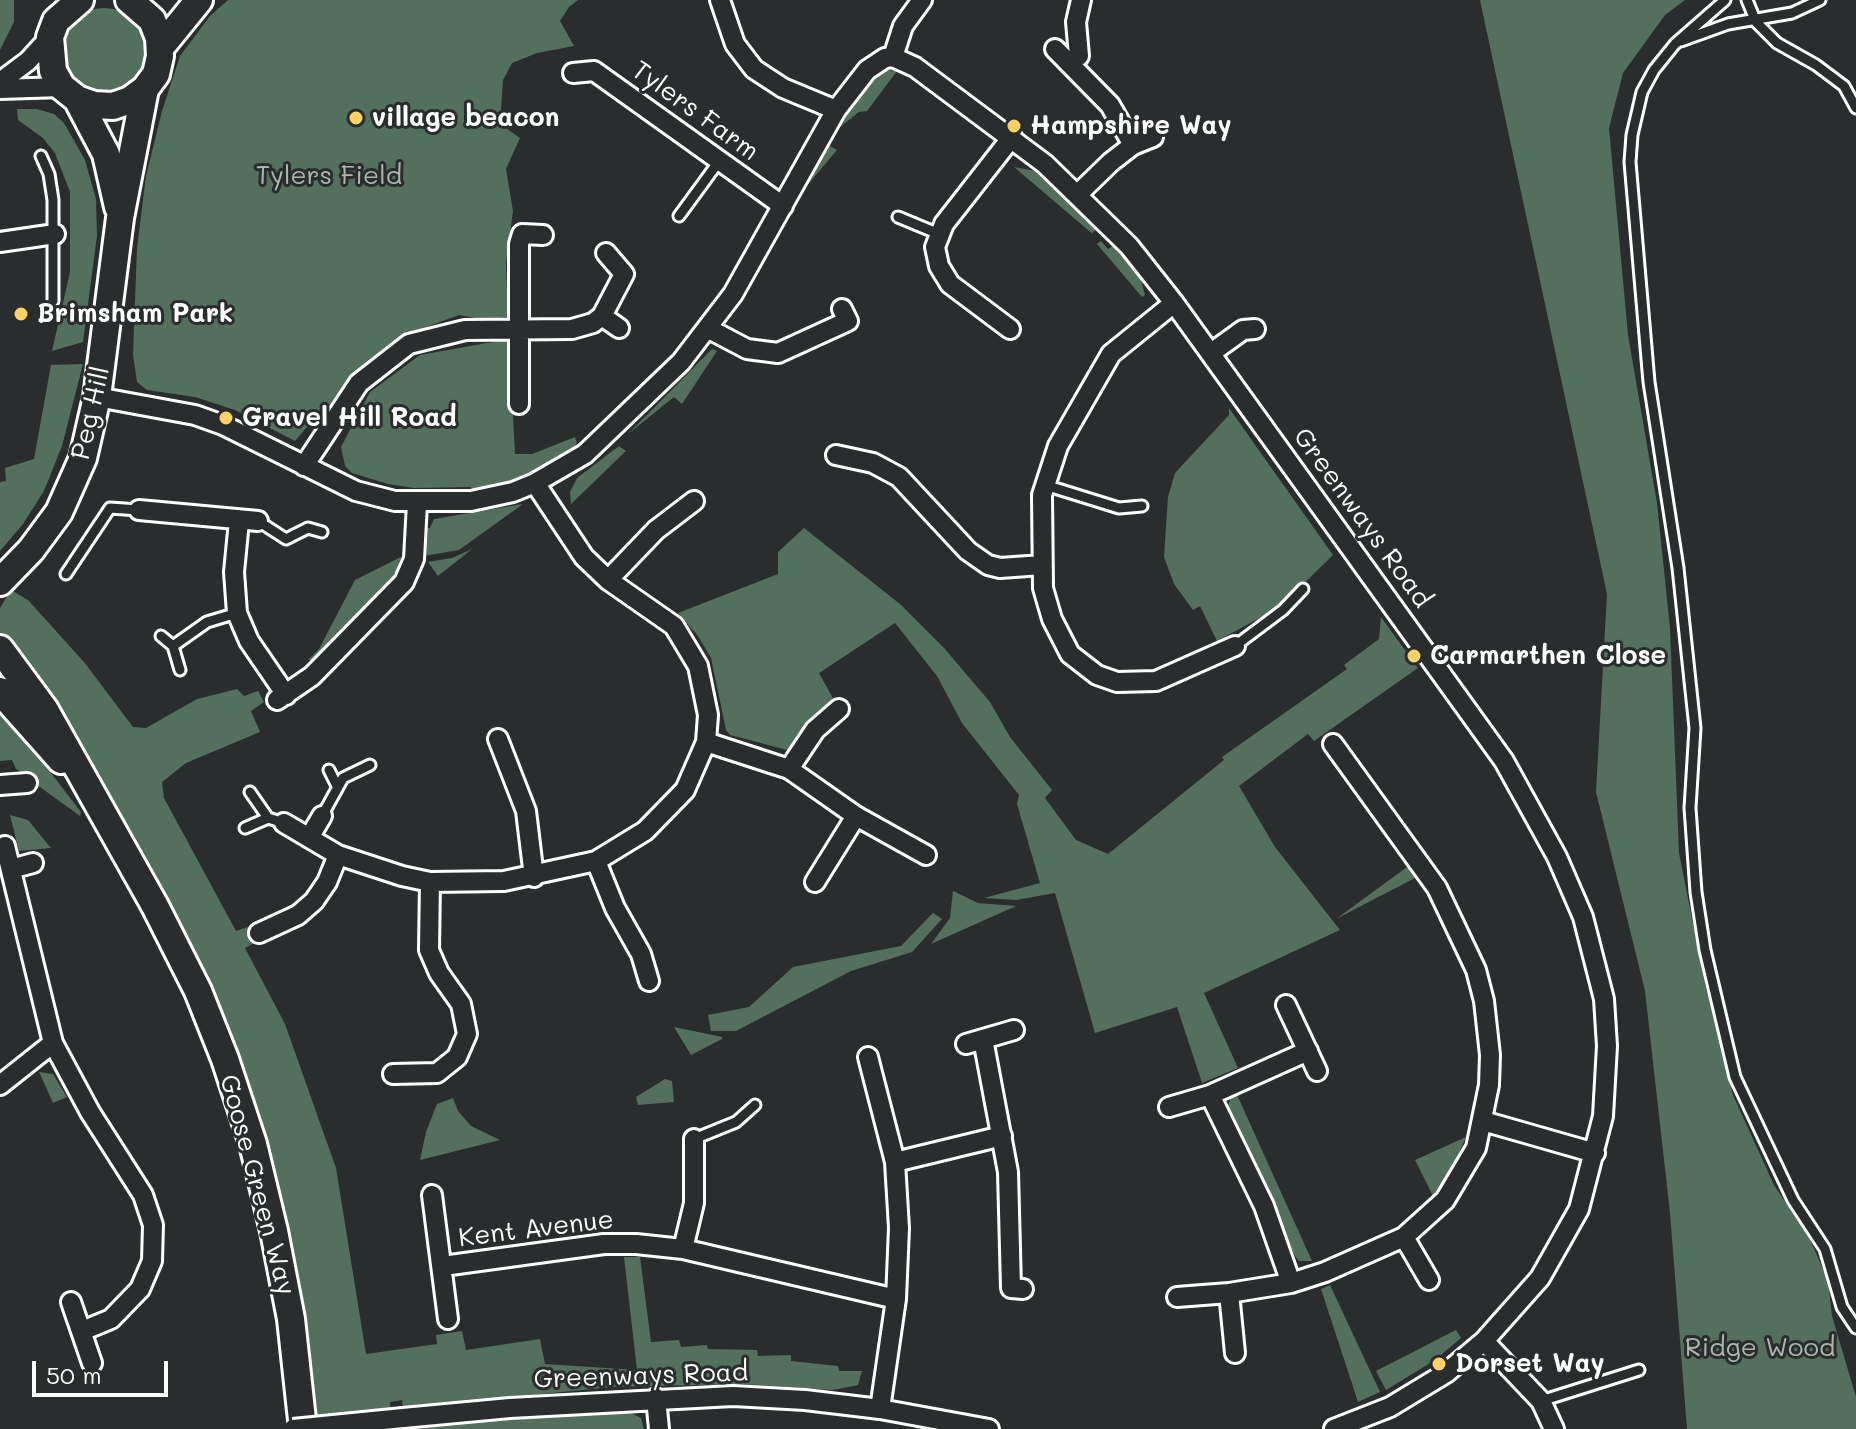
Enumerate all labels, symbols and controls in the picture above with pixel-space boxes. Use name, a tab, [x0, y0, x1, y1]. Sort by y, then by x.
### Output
street label: Tylers Farm	[625, 55, 765, 167]
place label: village beacon	[372, 102, 559, 134]
marker: village beacon	[347, 109, 365, 127]
place label: Hampshire Way	[1030, 110, 1232, 142]
marker: Hampshire Way	[1005, 117, 1023, 135]
park label: Tylers Field	[256, 160, 402, 192]
place label: Brimsham Park	[37, 298, 233, 330]
marker: Brimsham Park	[12, 305, 30, 323]
street label: Peg Hill	[65, 363, 117, 463]
place label: Gravel Hill Road	[242, 402, 457, 434]
marker: Gravel Hill Road	[217, 409, 235, 427]
street label: Greenways Road	[1286, 422, 1438, 614]
place label: Carmarthen Close	[1430, 640, 1666, 672]
marker: Carmarthen Close	[1405, 647, 1423, 665]
street label: Goose Green Way	[213, 1071, 301, 1299]
street label: Kent Avenue	[457, 1204, 615, 1254]
park label: Ridge Wood	[1685, 1332, 1835, 1364]
scale bar	[36, 1345, 172, 1395]
place label: Dorset Way	[1455, 1348, 1605, 1380]
marker: Dorset Way	[1430, 1355, 1448, 1373]
street label: Greenways Road	[533, 1357, 749, 1395]
text: 50 m	[46, 1359, 102, 1390]

